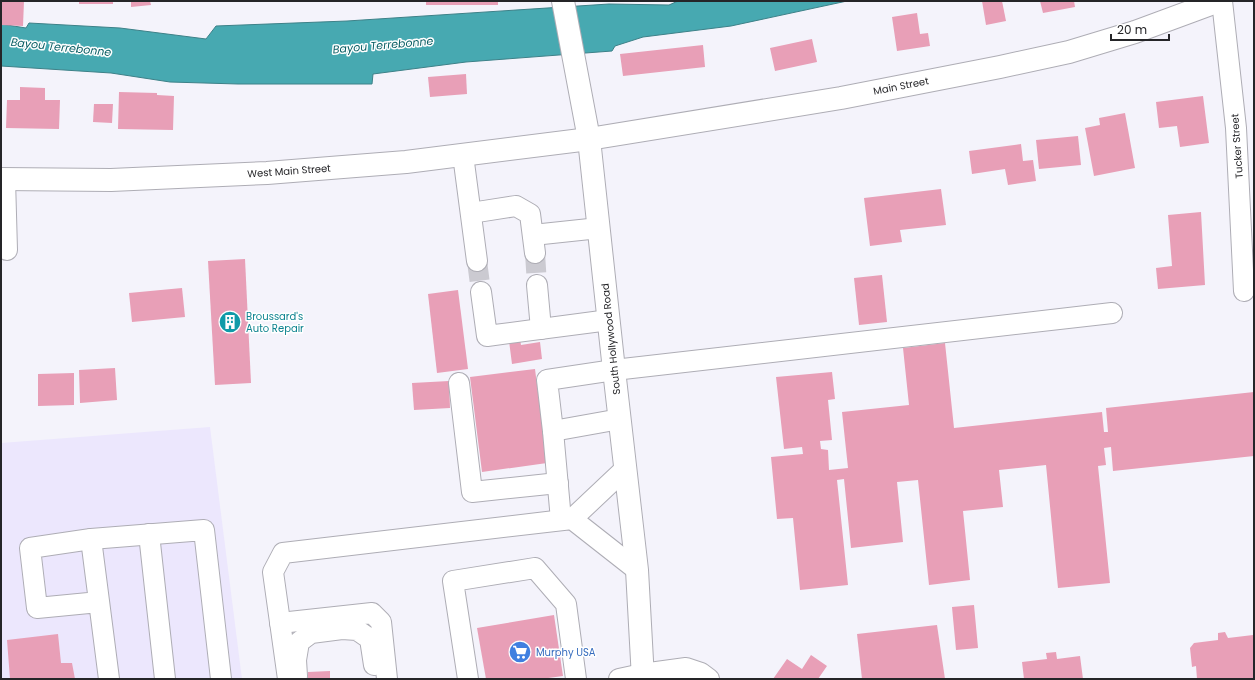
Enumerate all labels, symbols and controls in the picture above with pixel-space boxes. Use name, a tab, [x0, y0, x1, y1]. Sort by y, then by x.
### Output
scale bar	[1111, 16, 1169, 42]
text: 20 m	[1117, 21, 1147, 38]
water label: Bayou Terrebonne	[332, 33, 434, 57]
water label: Bayou Terrebonne	[10, 34, 112, 60]
street label: Main Street	[872, 73, 930, 99]
street label: Tucker Street	[1227, 113, 1247, 179]
street label: West Main Street	[247, 161, 332, 181]
street label: South Hollywood Road	[598, 283, 624, 395]
building icon: Broussard's Auto Repair	[217, 309, 243, 335]
place label: Broussard's Auto Repair	[246, 309, 304, 336]
supermarket icon: Murphy USA	[507, 639, 533, 665]
place label: Murphy USA	[536, 645, 596, 660]

